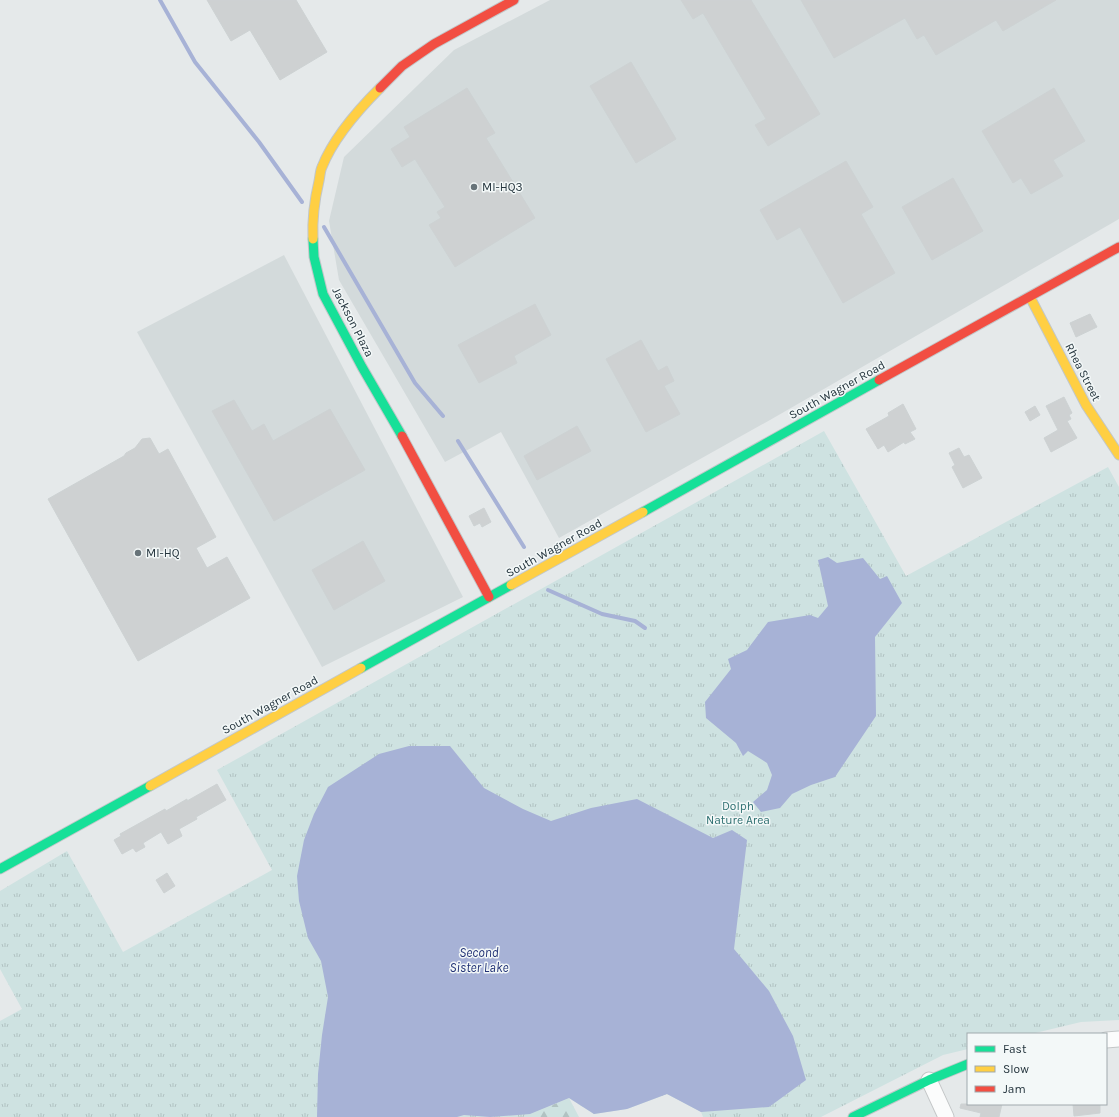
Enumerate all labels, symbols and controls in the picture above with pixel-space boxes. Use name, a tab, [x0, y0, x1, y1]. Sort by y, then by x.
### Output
place label: MI-HQ3	[482, 180, 523, 194]
marker: MI-HQ3	[469, 182, 479, 192]
street label: Jackson Plaza	[329, 285, 377, 359]
street label: Rhea Street	[1062, 341, 1104, 404]
street label: South Wagner Road	[787, 358, 887, 422]
street label: South Wagner Road	[504, 516, 604, 580]
place label: MI-HQ	[146, 546, 180, 560]
marker: MI-HQ	[133, 548, 143, 558]
street label: South Wagner Road	[220, 673, 320, 737]
park label: Dolph Nature Area	[706, 799, 770, 827]
water label: Second Sister Lake	[449, 945, 509, 975]
legend	[967, 1033, 1107, 1105]
text: Fast	[1003, 1042, 1027, 1056]
text: Slow	[1003, 1062, 1029, 1076]
text: Jam	[1003, 1082, 1026, 1096]

